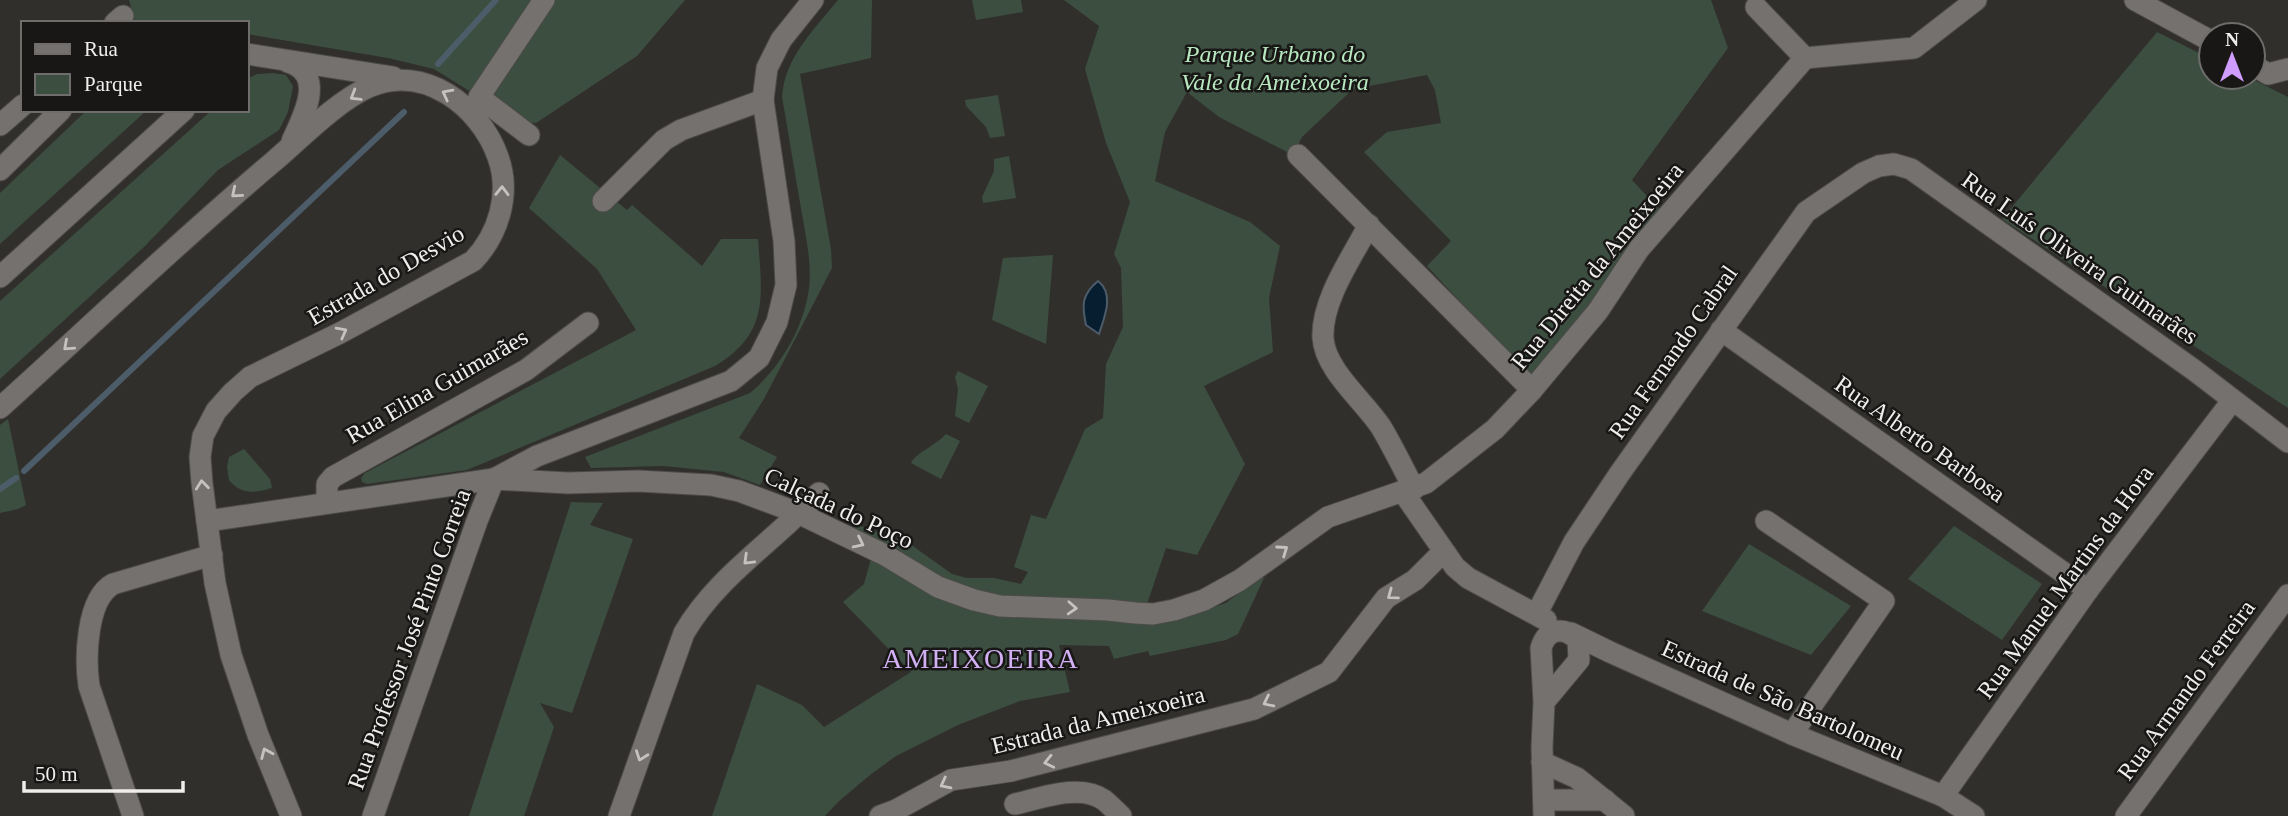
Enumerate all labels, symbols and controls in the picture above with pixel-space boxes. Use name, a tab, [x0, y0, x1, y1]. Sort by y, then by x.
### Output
legend	[21, 21, 248, 112]
north arrow	[2197, 21, 2267, 91]
text: N	[2225, 29, 2239, 50]
text: Rua	[84, 37, 119, 61]
park label: Parque Urbano do Vale da Ameixoeira	[1181, 41, 1369, 95]
text: Parque	[84, 72, 142, 96]
one-way arrow	[349, 87, 362, 100]
one-way arrow	[441, 89, 454, 102]
street label: Rua Direita da Ameixoeira	[1506, 157, 1688, 374]
street label: Rua Luís Oliveira Guimarães	[1957, 166, 2203, 350]
one-way arrow	[231, 185, 244, 197]
one-way arrow	[494, 185, 509, 196]
street label: Estrada do Desvio	[303, 220, 469, 330]
street label: Rua Fernando Cabral	[1603, 260, 1743, 444]
street label: Rua Elina Guimarães	[342, 323, 532, 449]
one-way arrow	[335, 327, 347, 340]
one-way arrow	[63, 337, 76, 350]
street label: Rua Alberto Barbosa	[1830, 371, 2010, 508]
street label: Rua Manuel Martins da Hora	[1972, 460, 2158, 703]
street label: Calçada do Poço	[760, 462, 918, 554]
one-way arrow	[195, 479, 210, 491]
street label: Rua Professor José Pinto Correia	[343, 485, 476, 793]
one-way arrow	[852, 534, 864, 548]
one-way arrow	[1275, 546, 1288, 558]
one-way arrow	[743, 551, 756, 564]
one-way arrow	[1387, 587, 1400, 599]
street label: Rua Armando Ferreira	[2112, 595, 2260, 785]
one-way arrow	[1067, 601, 1078, 616]
street label: Estrada de São Bartolomeu	[1658, 635, 1908, 765]
district label: AMEIXOEIRA	[882, 643, 1080, 674]
street label: Estrada da Ameixoeira	[989, 681, 1208, 759]
one-way arrow	[1263, 694, 1275, 708]
one-way arrow	[260, 747, 274, 760]
one-way arrow	[635, 749, 649, 761]
scale bar	[24, 750, 184, 794]
one-way arrow	[1043, 754, 1055, 768]
text: 50 m	[35, 762, 78, 786]
one-way arrow	[940, 776, 952, 789]

